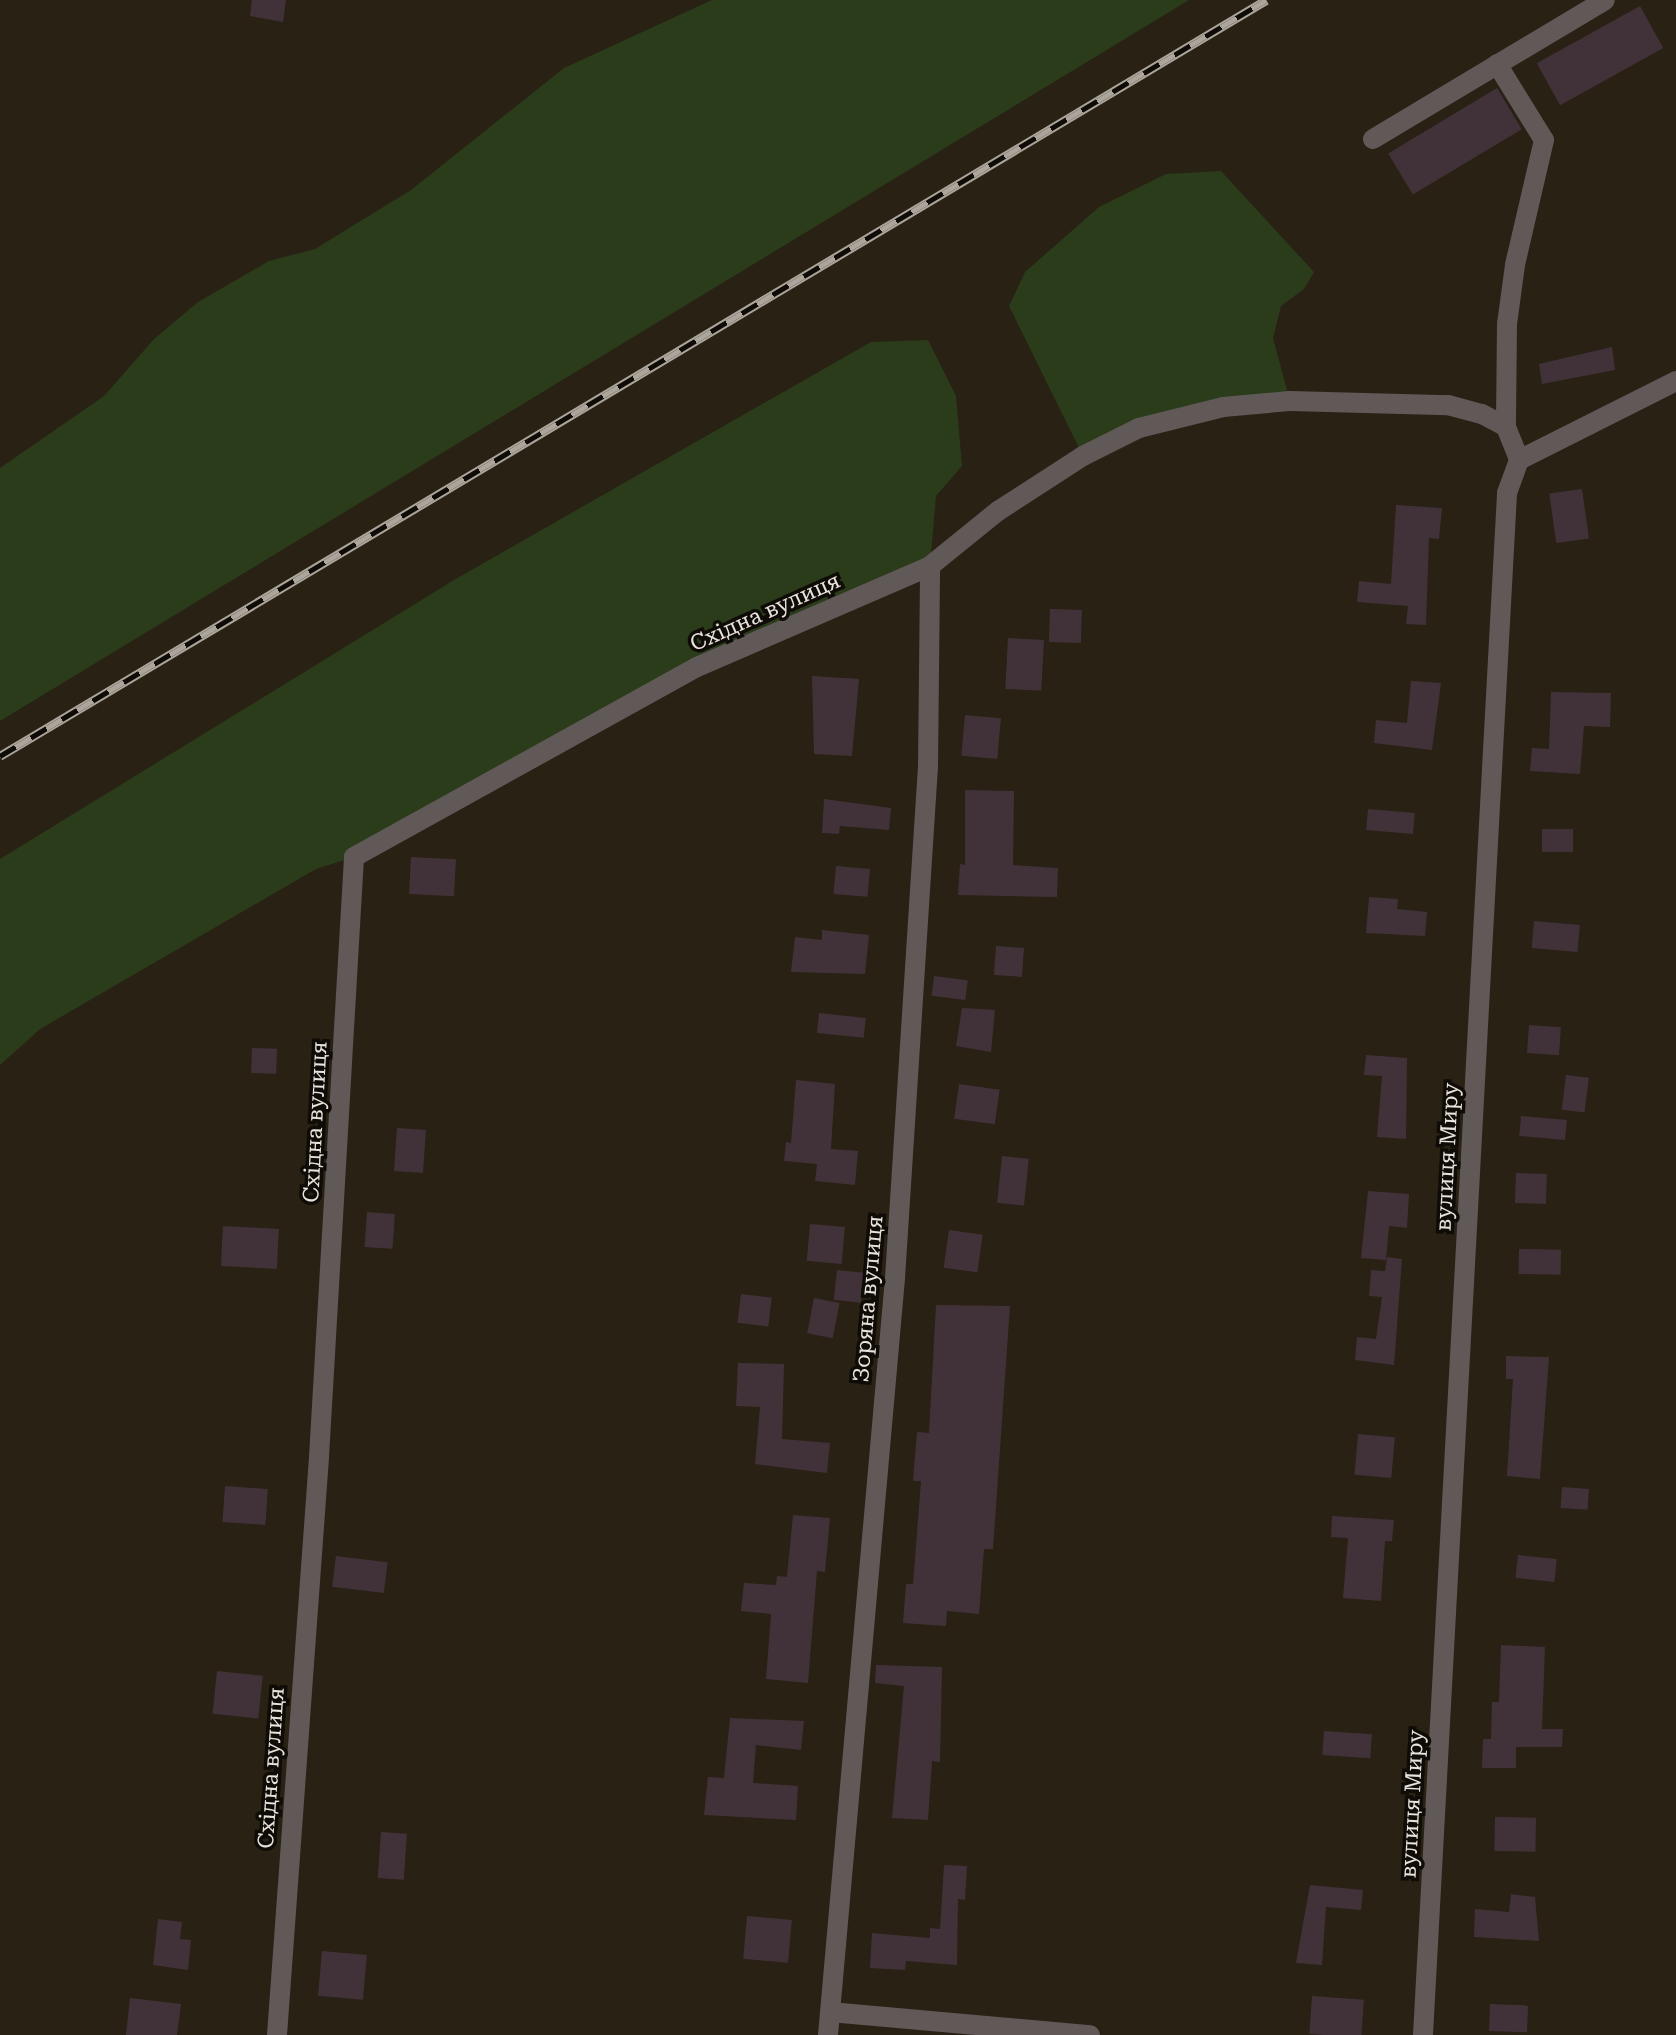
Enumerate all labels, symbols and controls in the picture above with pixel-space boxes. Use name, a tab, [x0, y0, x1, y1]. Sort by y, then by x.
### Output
street label: Східна вулиця	[686, 567, 844, 657]
street label: Східна вулиця	[298, 1041, 332, 1203]
street label: вулиця Миру	[1430, 1082, 1464, 1232]
street label: Зоряна вулиця	[848, 1214, 888, 1384]
street label: Східна вулиця	[252, 1687, 290, 1849]
street label: вулиця Миру	[1395, 1729, 1429, 1879]

